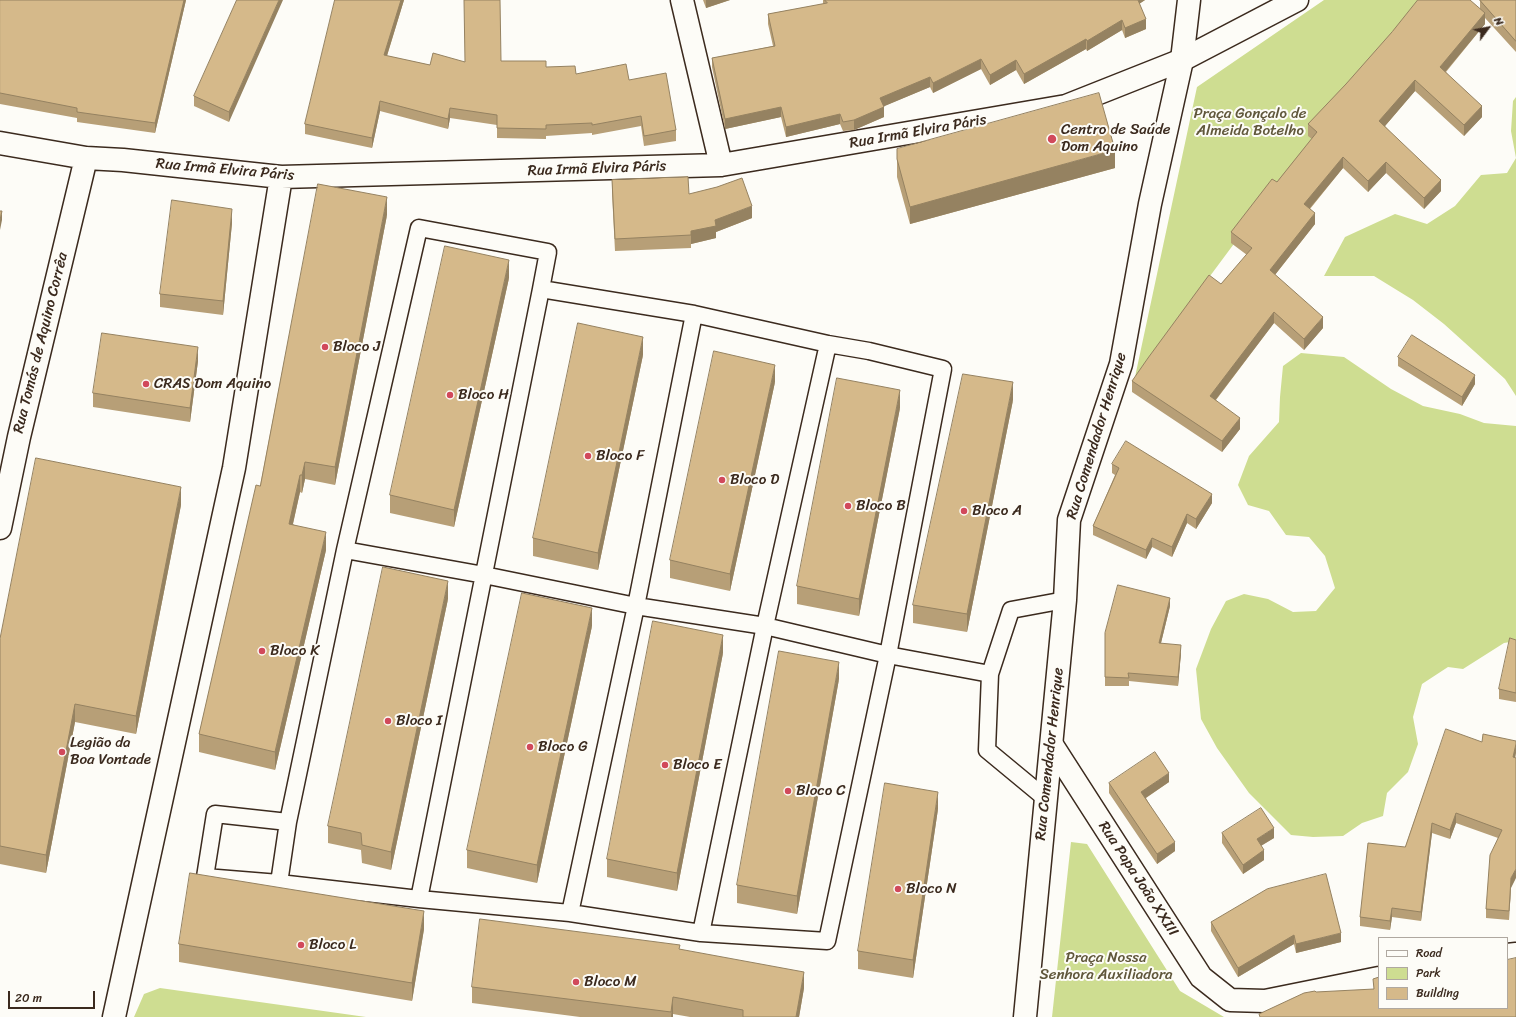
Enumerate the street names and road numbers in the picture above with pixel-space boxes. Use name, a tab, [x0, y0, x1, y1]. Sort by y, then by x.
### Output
street label: Rua Irmã Elvira Páris	[848, 111, 988, 153]
street label: Rua Irmã Elvira Páris	[155, 155, 295, 185]
street label: Rua Irmã Elvira Páris	[527, 158, 667, 180]
street label: Rua Tomás de Aquino Corrêa	[10, 251, 72, 435]
street label: Rua Comendador Henrique	[1063, 350, 1131, 522]
street label: Rua Comendador Henrique	[1032, 667, 1068, 841]
street label: Rua Papa João XXIII	[1094, 818, 1182, 940]

